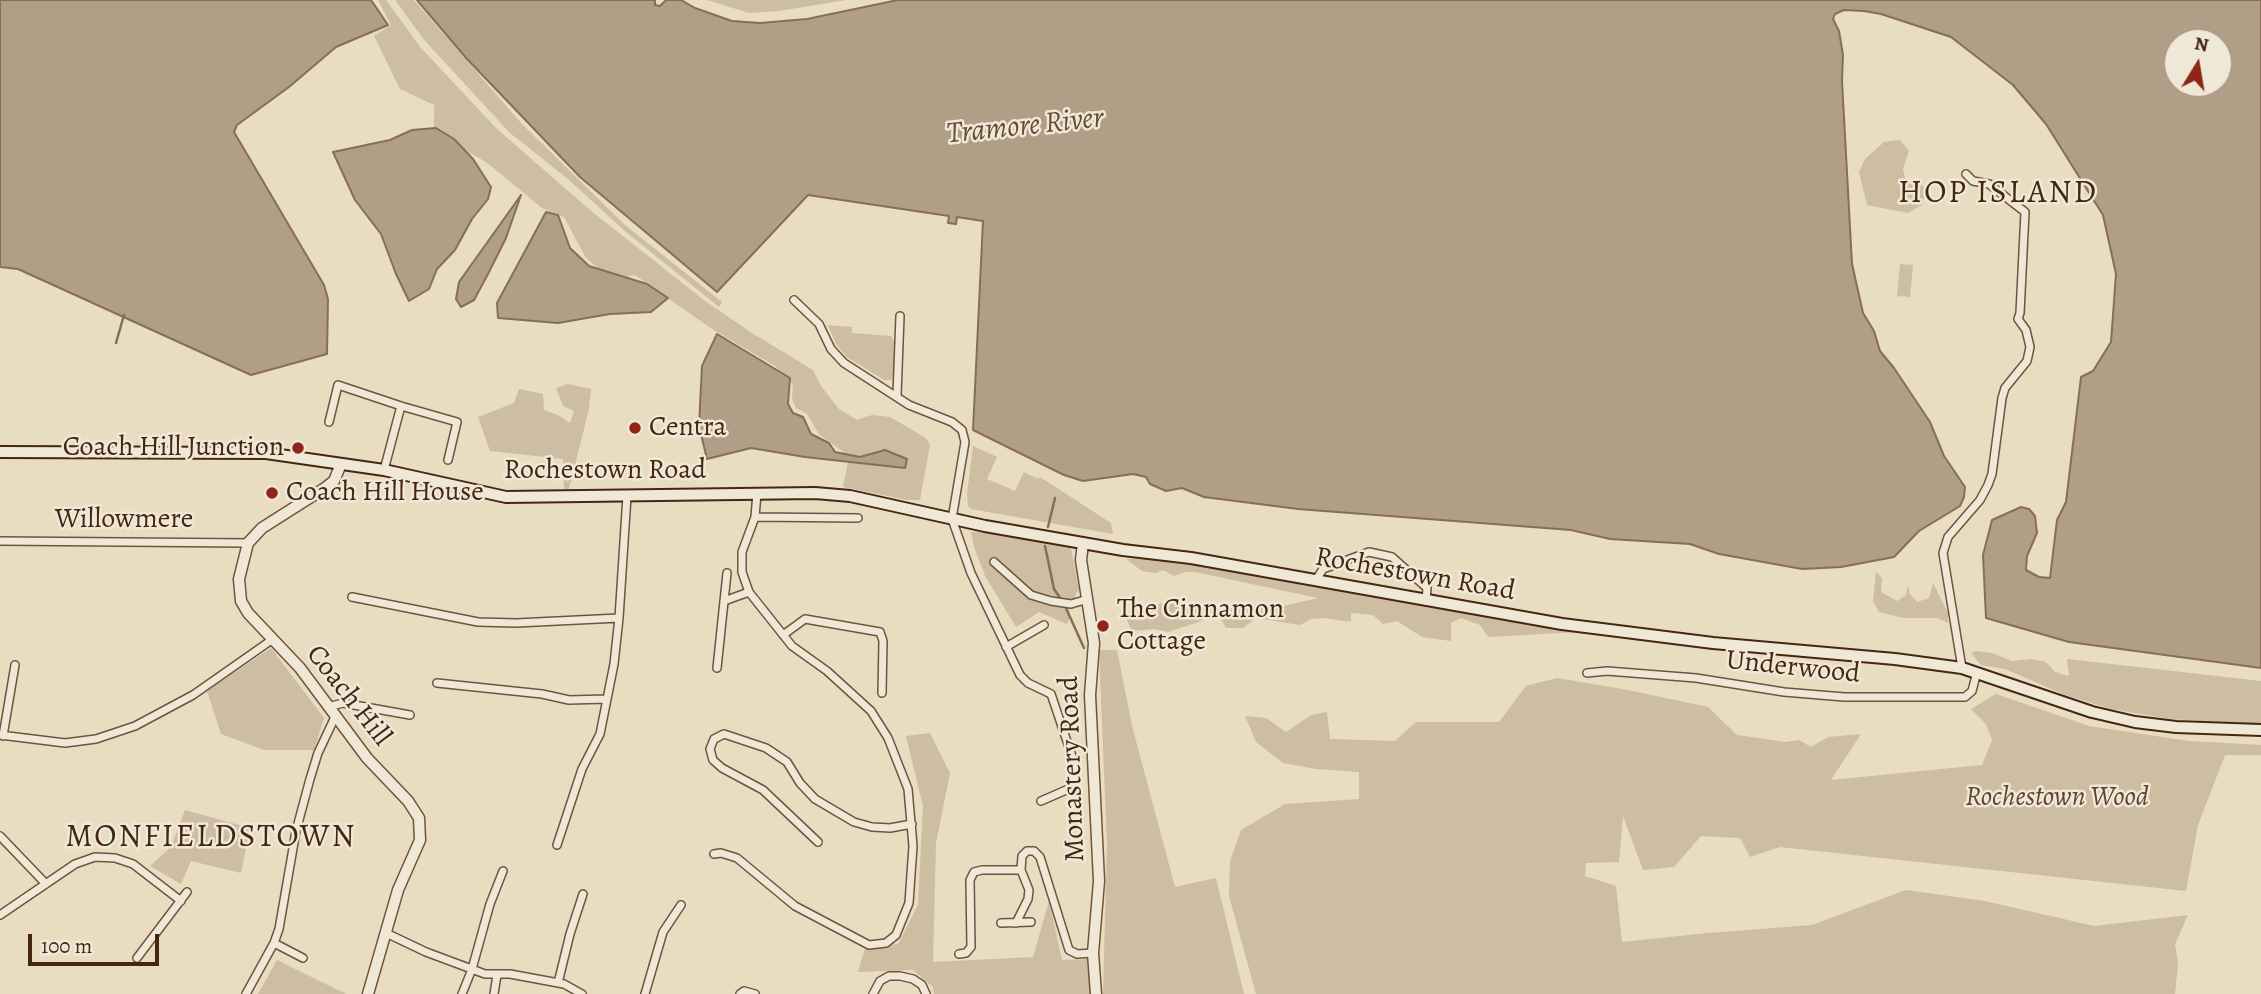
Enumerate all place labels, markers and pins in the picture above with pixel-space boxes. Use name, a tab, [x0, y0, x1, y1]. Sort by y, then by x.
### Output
place label: Centra	[649, 411, 727, 445]
marker: Centra	[627, 420, 643, 436]
place label: Coach Hill Junction	[63, 431, 284, 465]
marker: Coach Hill Junction	[290, 440, 306, 456]
place label: Coach Hill House	[286, 476, 484, 510]
marker: Coach Hill House	[264, 485, 280, 501]
place label: The Cinnamon Cottage	[1117, 593, 1284, 659]
marker: The Cinnamon Cottage	[1095, 618, 1111, 634]

